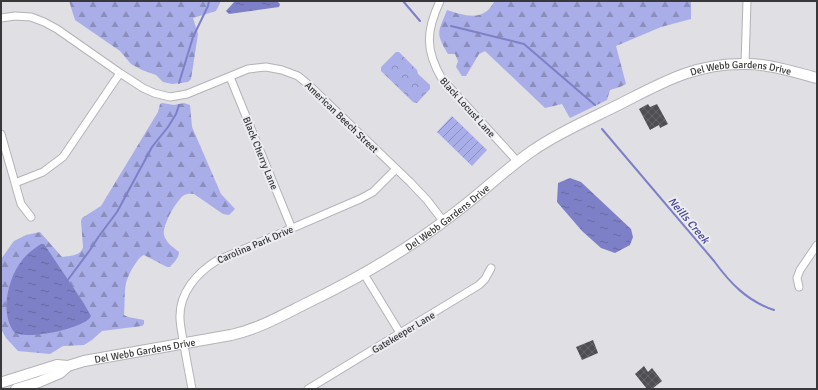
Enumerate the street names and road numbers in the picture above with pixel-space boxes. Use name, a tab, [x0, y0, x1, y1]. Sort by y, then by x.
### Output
street label: Del Webb Gardens Drive	[689, 59, 792, 79]
street label: Black Locust Lane	[437, 75, 497, 140]
street label: American Beech Street	[302, 80, 381, 156]
street label: Black Cherry Lane	[240, 115, 280, 192]
street label: Del Webb Gardens Drive	[403, 182, 492, 254]
street label: Carolina Park Drive	[215, 223, 295, 266]
street label: Gatekeeper Lane	[370, 309, 437, 356]
street label: Del Webb Gardens Drive	[93, 336, 196, 366]

